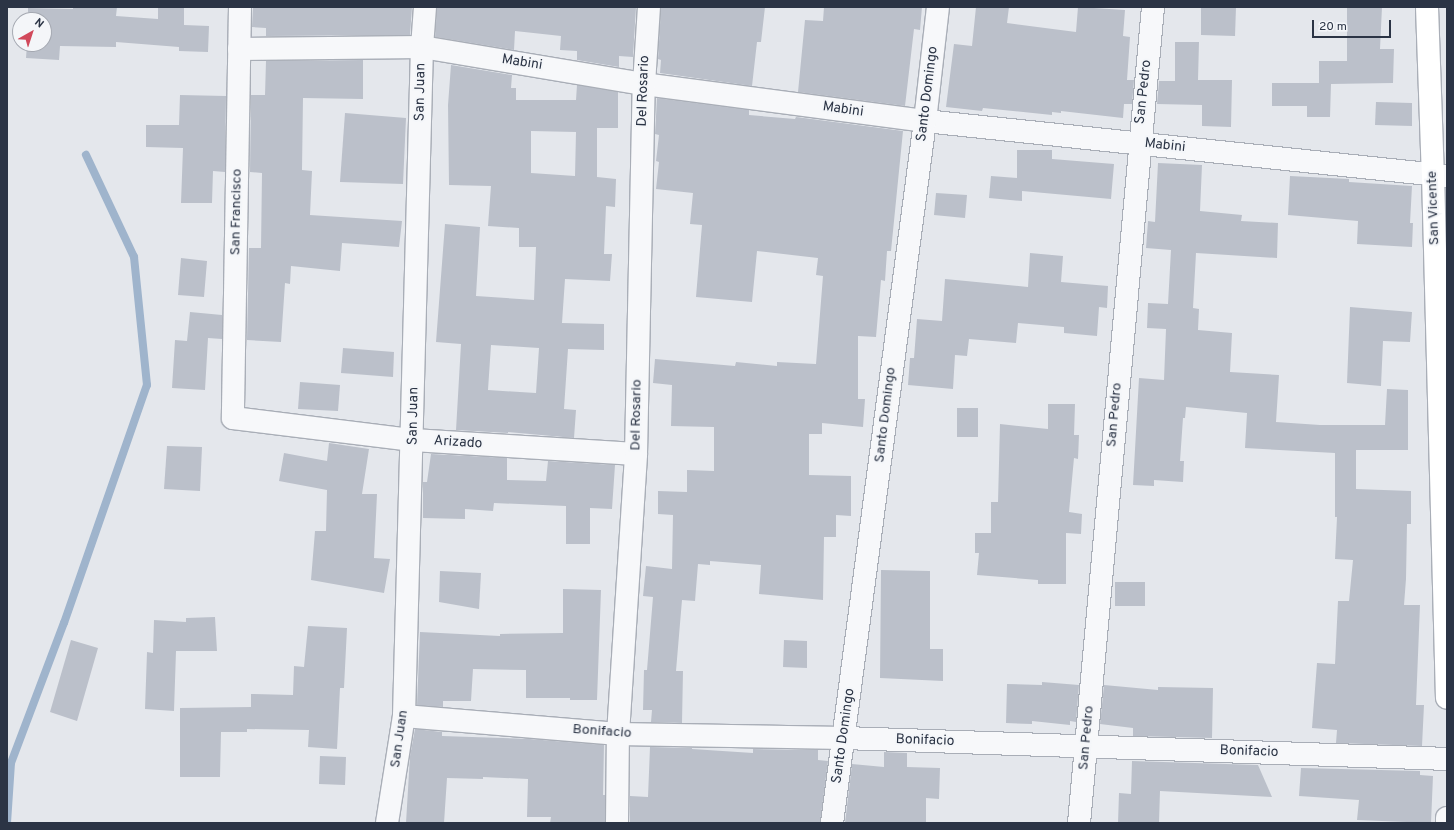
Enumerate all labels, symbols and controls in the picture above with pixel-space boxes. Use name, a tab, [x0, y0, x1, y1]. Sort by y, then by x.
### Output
north arrow	[12, 12, 52, 52]
scale bar	[1314, 12, 1393, 38]
text: N	[31, 16, 46, 31]
text: 20 m	[1319, 19, 1347, 35]
street label: Santo Domingo	[914, 45, 942, 143]
street label: Mabini	[500, 51, 544, 75]
street label: Del Rosario	[634, 55, 654, 127]
street label: San Pedro	[1132, 59, 1156, 125]
street label: San Juan	[412, 63, 430, 121]
street label: Mabini	[821, 99, 865, 121]
street label: Mabini	[1144, 135, 1186, 157]
street label: San Francisco	[228, 169, 246, 255]
street label: San Vicente	[1424, 170, 1444, 246]
street label: Santo Domingo	[872, 366, 900, 464]
street label: Del Rosario	[628, 379, 646, 451]
street label: San Pedro	[1104, 382, 1126, 448]
street label: San Juan	[405, 387, 423, 445]
street label: Arizado	[433, 433, 483, 453]
street label: Santo Domingo	[829, 687, 859, 785]
street label: San Pedro	[1076, 705, 1098, 771]
street label: San Juan	[388, 709, 412, 769]
street label: Bonifacio	[572, 722, 632, 742]
street label: Bonifacio	[895, 732, 955, 750]
street label: Bonifacio	[1219, 743, 1279, 761]

